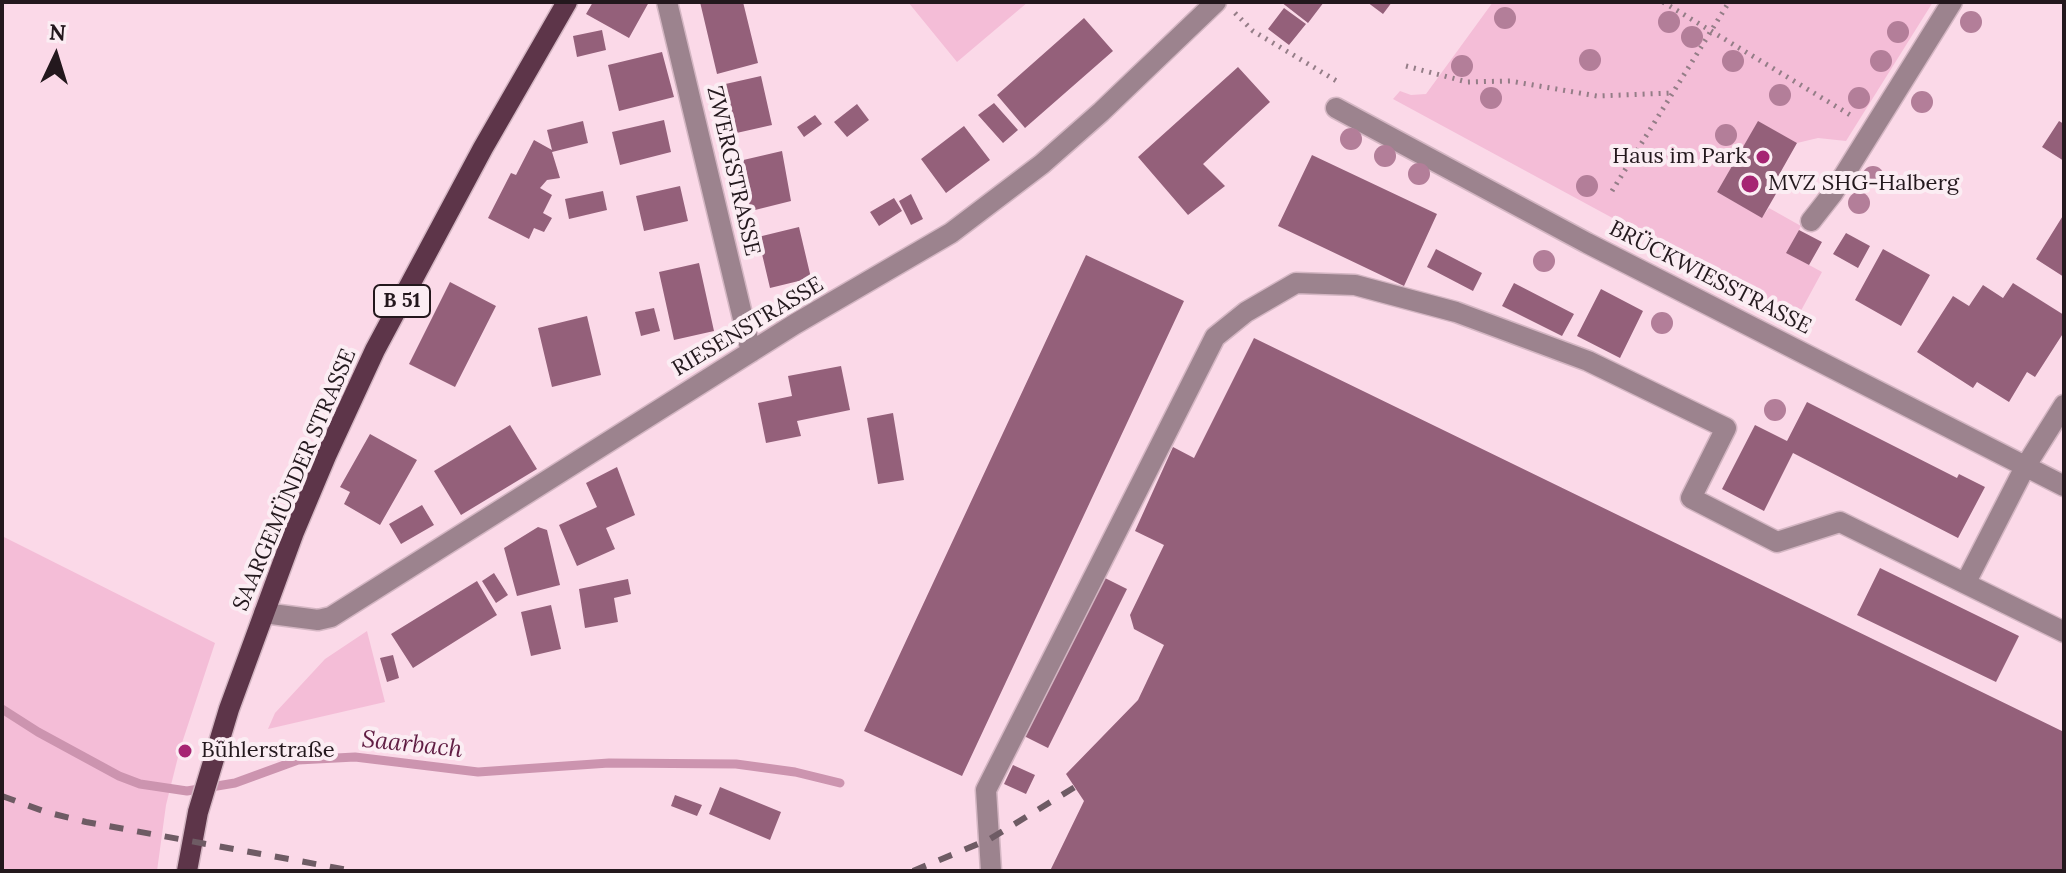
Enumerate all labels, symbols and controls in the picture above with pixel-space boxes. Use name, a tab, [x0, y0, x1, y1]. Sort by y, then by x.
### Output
north arrow	[16, 16, 96, 96]
text: N	[48, 17, 67, 47]
street label: ZWERGSTRASSE	[701, 84, 765, 258]
place label: Haus im Park	[1612, 144, 1747, 170]
marker: Haus im Park	[1754, 148, 1772, 166]
place label: MVZ SHG-Halberg	[1768, 171, 1959, 197]
marker: MVZ SHG-Halberg	[1739, 173, 1761, 195]
street label: BRÜCKWIESSTRASSE	[1605, 216, 1815, 340]
street label: RIESENSTRASSE	[668, 271, 828, 383]
road number: B 51	[374, 285, 430, 317]
street label: SAARGEMÜNDER STRASSE	[228, 345, 362, 615]
water label: Saarbach	[360, 725, 464, 765]
place label: Bühlerstraße	[201, 738, 335, 764]
marker: Bühlerstraße	[176, 742, 194, 760]

